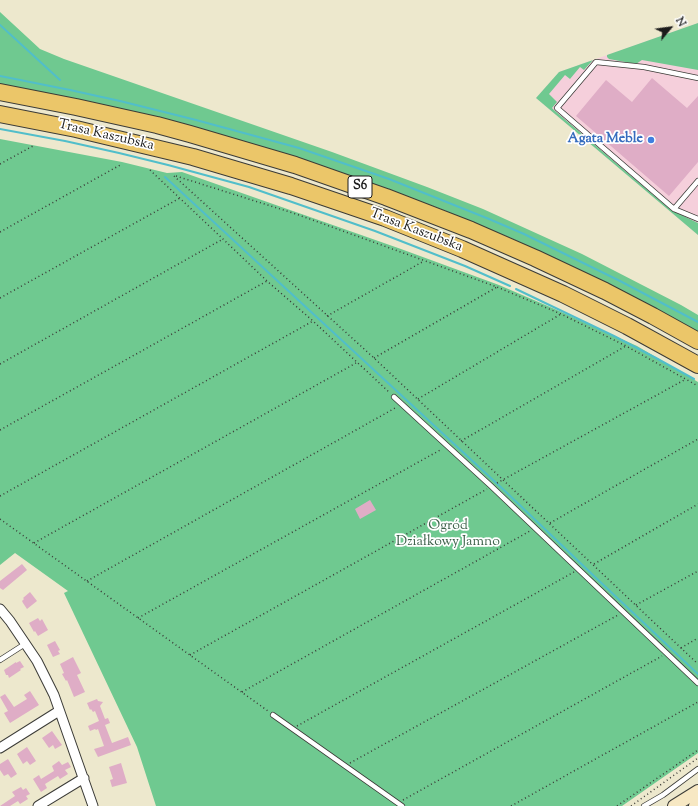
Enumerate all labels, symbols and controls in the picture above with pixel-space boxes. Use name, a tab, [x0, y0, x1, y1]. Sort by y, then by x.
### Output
north arrow	[650, 8, 690, 48]
text: N	[671, 14, 690, 30]
street label: Trasa Kaszubska	[56, 117, 156, 155]
place label: Agata Meble	[568, 132, 643, 148]
marker: Agata Meble	[646, 135, 656, 145]
road number: S6	[348, 176, 372, 198]
street label: Trasa Kaszubska	[367, 206, 465, 256]
park label: Ogród Działkowy Jamno	[396, 519, 500, 552]

